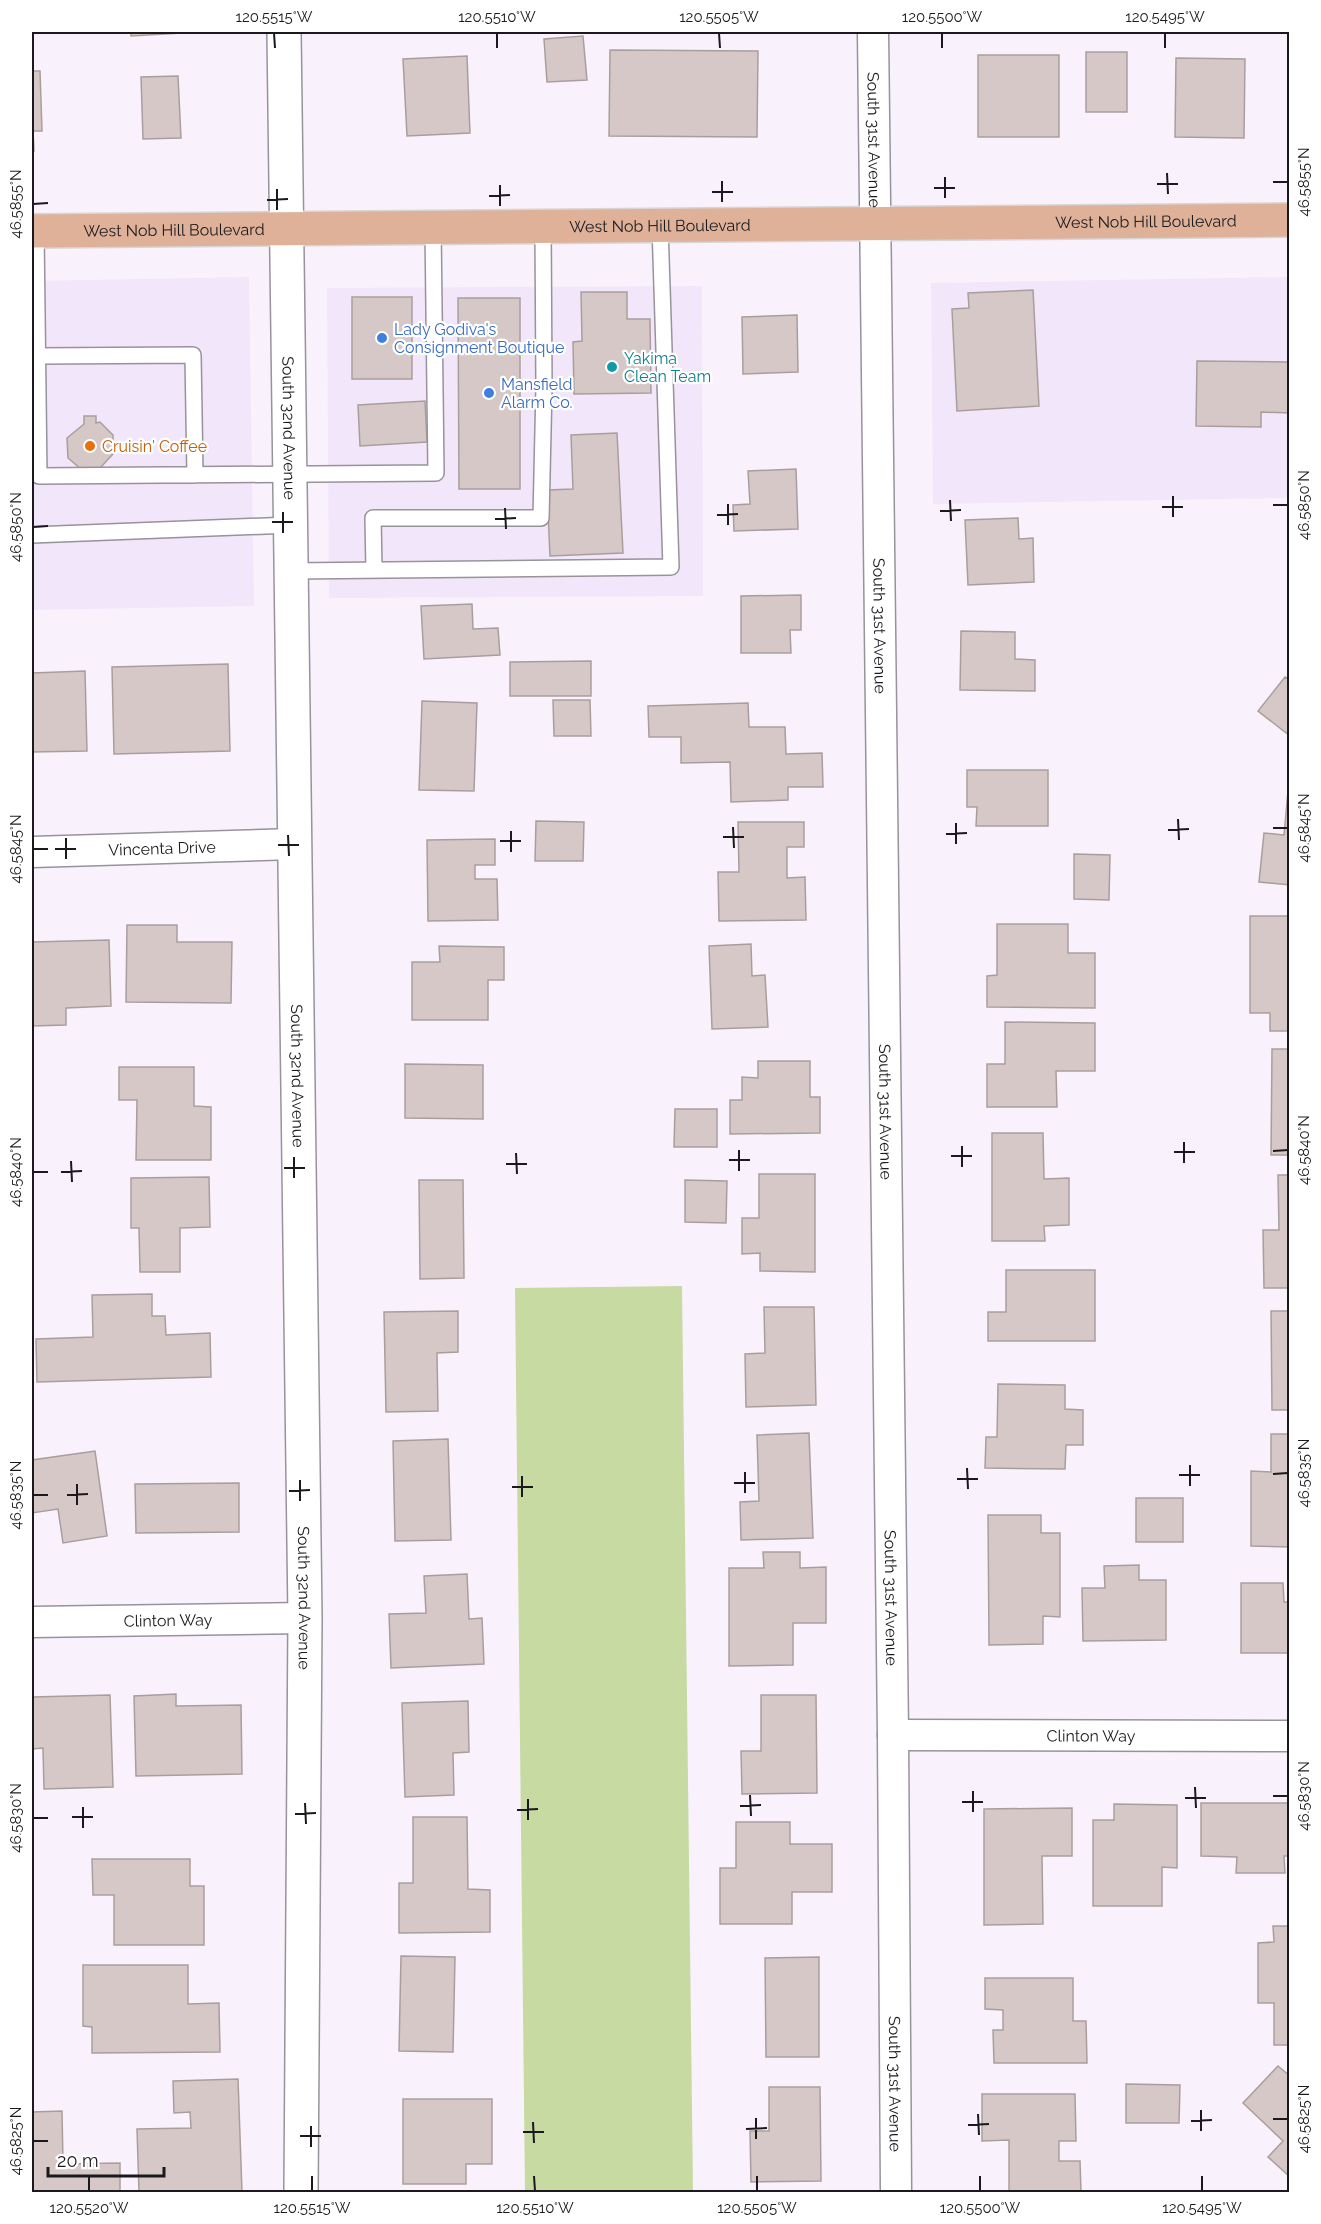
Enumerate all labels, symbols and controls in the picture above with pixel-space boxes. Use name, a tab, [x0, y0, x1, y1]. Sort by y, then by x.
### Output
text: 120.5515°W	[236, 8, 313, 26]
text: 120.5510°W	[458, 8, 536, 26]
text: 120.5505°W	[679, 8, 759, 26]
text: 120.5500°W	[902, 8, 982, 26]
text: 120.5495°W	[1125, 8, 1205, 26]
street label: South 31st Avenue	[863, 72, 884, 208]
text: 46.5855°N	[1295, 147, 1313, 217]
text: 46.5855°N	[7, 169, 25, 239]
street label: West Nob Hill Boulevard	[1055, 211, 1237, 232]
street label: West Nob Hill Boulevard	[569, 216, 751, 236]
street label: West Nob Hill Boulevard	[83, 220, 265, 241]
place label: Lady Godiva's Consignment Boutique	[394, 320, 564, 357]
marker: Lady Godiva's Consignment Boutique	[375, 331, 389, 345]
place label: Yakima Clean Team	[624, 349, 711, 386]
street label: South 32nd Avenue	[278, 356, 299, 500]
marker: Yakima Clean Team	[605, 360, 619, 374]
place label: Mansfield Alarm Co.	[501, 375, 573, 412]
marker: Mansfield Alarm Co.	[482, 386, 496, 400]
place label: Cruisin' Coffee	[102, 437, 207, 456]
marker: Cruisin' Coffee	[83, 439, 97, 453]
text: 46.5850°N	[1295, 470, 1313, 540]
text: 46.5850°N	[7, 492, 25, 562]
street label: South 31st Avenue	[869, 558, 890, 694]
text: 46.5845°N	[1295, 793, 1313, 863]
text: 46.5845°N	[7, 814, 25, 884]
street label: Vincenta Drive	[108, 837, 216, 860]
street label: South 32nd Avenue	[287, 1004, 308, 1148]
street label: South 31st Avenue	[875, 1044, 895, 1180]
text: 46.5840°N	[1295, 1115, 1313, 1185]
text: 46.5840°N	[7, 1137, 25, 1207]
text: 46.5835°N	[1295, 1439, 1313, 1507]
text: 46.5835°N	[7, 1461, 25, 1529]
street label: South 32nd Avenue	[294, 1526, 314, 1670]
street label: South 31st Avenue	[881, 1530, 901, 1666]
street label: Clinton Way	[123, 1610, 213, 1631]
street label: Clinton Way	[1047, 1726, 1136, 1746]
text: 46.5830°N	[1295, 1761, 1313, 1831]
text: 46.5830°N	[7, 1783, 25, 1853]
street label: South 31st Avenue	[885, 2016, 905, 2152]
text: 46.5825°N	[1295, 2085, 1313, 2153]
text: 46.5825°N	[7, 2107, 25, 2175]
scale bar	[48, 2140, 164, 2178]
text: 20 m	[57, 2150, 99, 2171]
text: 120.5520°W	[50, 2199, 129, 2217]
text: 120.5515°W	[274, 2199, 351, 2217]
text: 120.5510°W	[496, 2199, 574, 2217]
text: 120.5505°W	[717, 2199, 797, 2217]
text: 120.5500°W	[940, 2199, 1020, 2217]
text: 120.5495°W	[1162, 2199, 1242, 2217]

